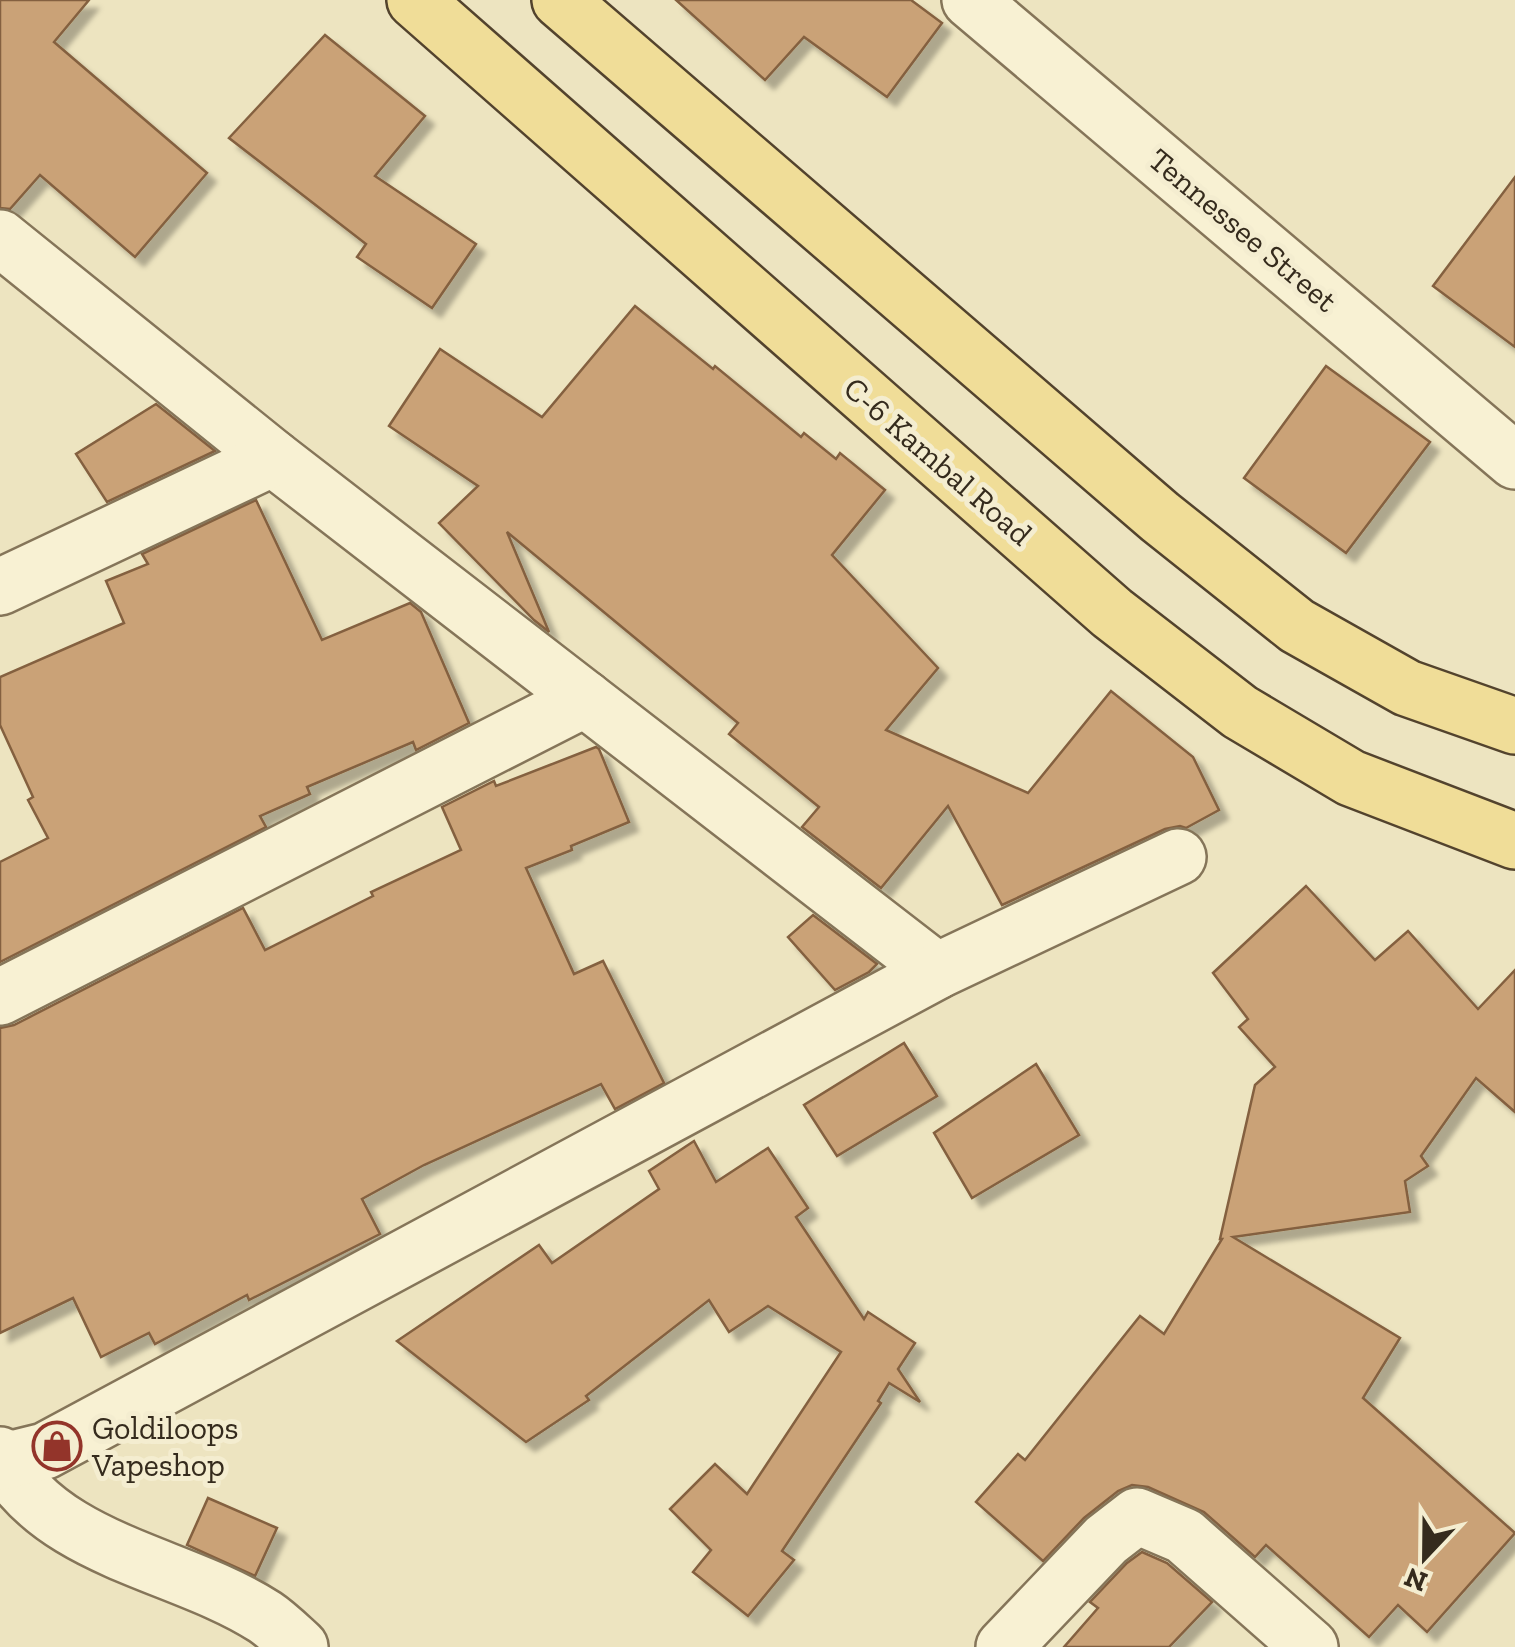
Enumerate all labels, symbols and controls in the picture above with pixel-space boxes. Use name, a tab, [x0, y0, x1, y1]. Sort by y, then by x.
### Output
street label: Tennessee Street	[1141, 140, 1345, 320]
street label: C-6 Kambal Road	[836, 369, 1040, 553]
place label: Goldiloops Vapeshop	[91, 1409, 239, 1484]
shop icon: Goldiloops Vapeshop	[31, 1420, 83, 1472]
north arrow	[1375, 1507, 1475, 1607]
text: N	[1400, 1560, 1432, 1599]

